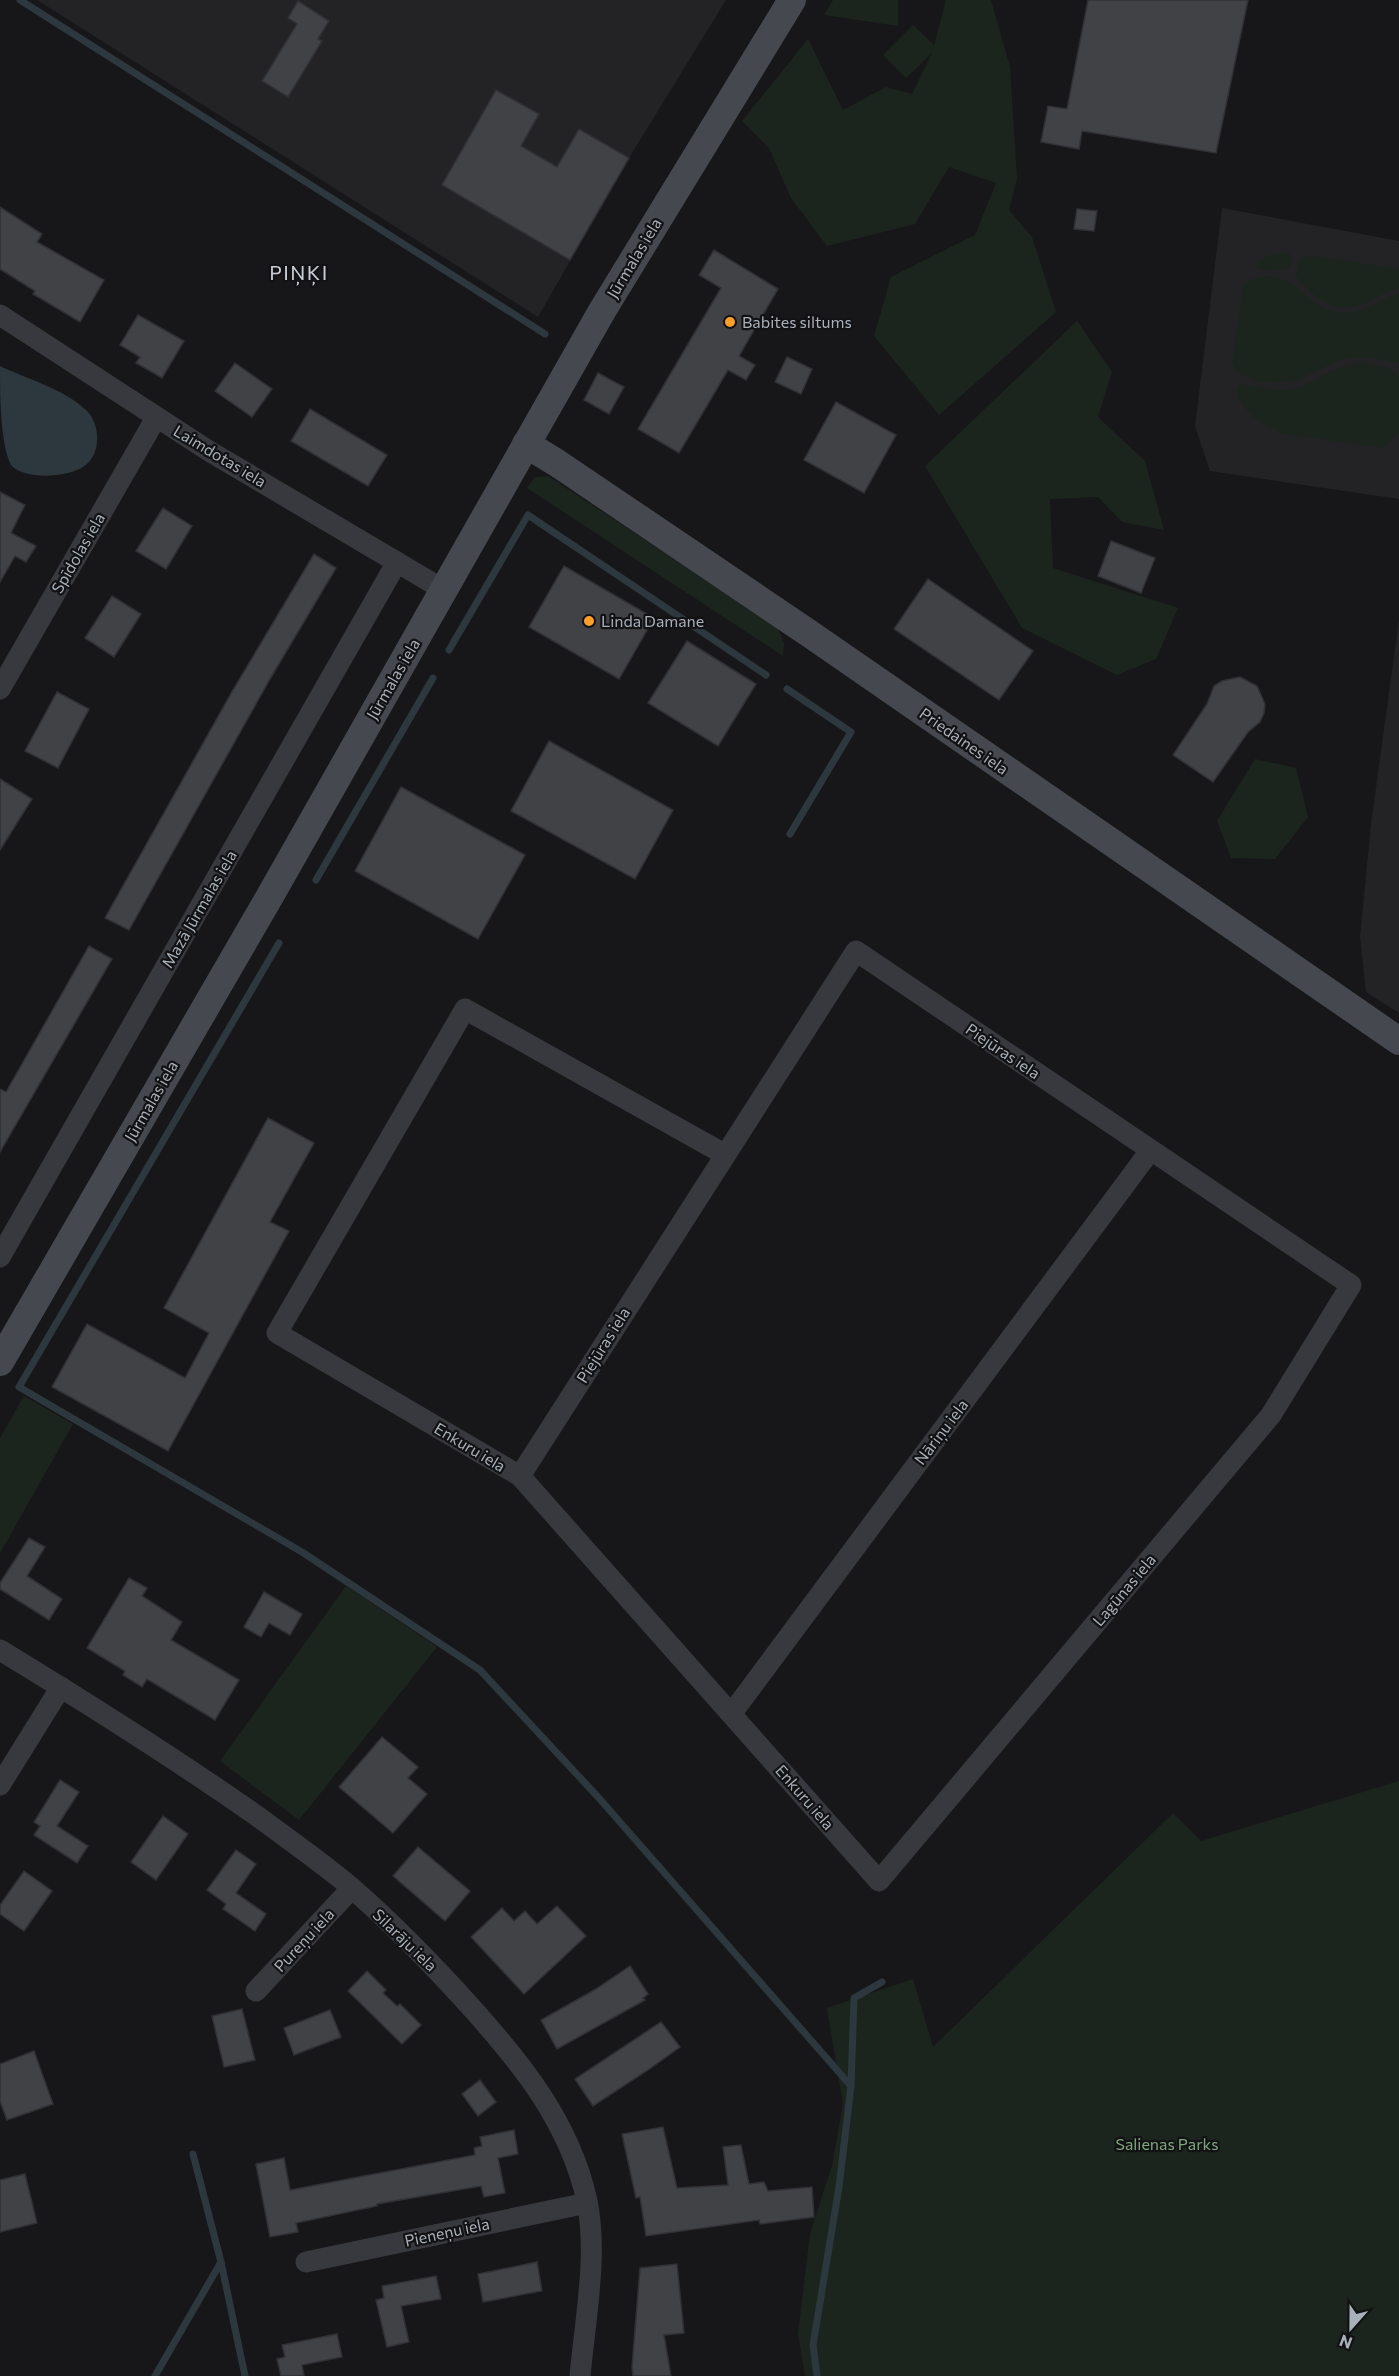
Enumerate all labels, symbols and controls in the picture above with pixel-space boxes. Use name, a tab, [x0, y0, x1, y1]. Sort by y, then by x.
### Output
street label: Jūrmalas iela	[602, 214, 665, 301]
district label: PIŅĶI	[269, 260, 329, 286]
place label: Babites siltums	[742, 312, 852, 331]
marker: Babites siltums	[723, 315, 737, 329]
street label: Laimdotas iela	[171, 421, 270, 491]
street label: Spīdolas iela	[47, 509, 108, 596]
place label: Linda Damane	[601, 611, 704, 630]
marker: Linda Damane	[582, 614, 596, 628]
street label: Jūrmalas iela	[362, 635, 423, 723]
street label: Priedaines iela	[916, 703, 1012, 778]
street label: Mazā Jūrmalas iela	[157, 846, 240, 971]
street label: Piejūras iela	[963, 1019, 1044, 1082]
street label: Jūrmalas iela	[120, 1057, 181, 1145]
street label: Piejūras iela	[572, 1303, 633, 1386]
street label: Nāriņu iela	[910, 1395, 973, 1469]
street label: Enkuru iela	[431, 1418, 509, 1475]
street label: Lagūnas iela	[1088, 1550, 1159, 1629]
street label: Enkuru iela	[772, 1760, 839, 1833]
street label: Pureņu iela	[270, 1904, 339, 1977]
street label: Silarāju iela	[369, 1904, 441, 1975]
park label: Salienas Parks	[1116, 2134, 1219, 2153]
street label: Pieneņu iela	[403, 2213, 492, 2252]
north arrow	[1321, 2298, 1381, 2358]
text: N	[1336, 2331, 1354, 2353]

